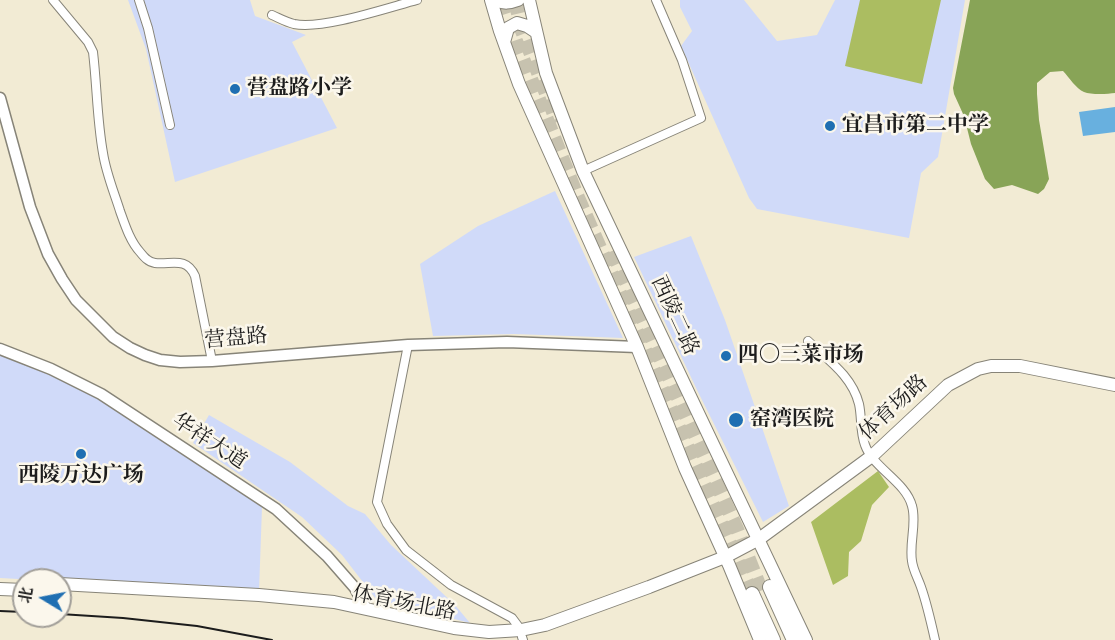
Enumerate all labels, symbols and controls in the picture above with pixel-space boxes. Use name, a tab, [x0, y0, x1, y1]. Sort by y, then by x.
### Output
place label: 营盘路小学	[247, 76, 352, 102]
marker: 营盘路小学	[228, 82, 242, 96]
place label: 宜昌市第二中学	[842, 113, 989, 139]
marker: 宜昌市第二中学	[823, 119, 837, 133]
street label: 西陵二路	[645, 273, 703, 359]
street label: 营盘路	[204, 324, 268, 354]
place label: 四〇三菜市场	[738, 343, 864, 369]
marker: 四〇三菜市场	[719, 349, 733, 363]
street label: 体育场路	[855, 370, 933, 446]
place label: 窑湾医院	[750, 407, 834, 433]
street label: 华祥大道	[167, 409, 251, 475]
marker: 窑湾医院	[727, 411, 745, 429]
marker: 西陵万达广场	[74, 447, 88, 461]
place label: 西陵万达广场	[18, 463, 144, 489]
north arrow	[12, 568, 72, 628]
street label: 体育场北路	[350, 582, 458, 626]
text: 北	[14, 585, 38, 605]

